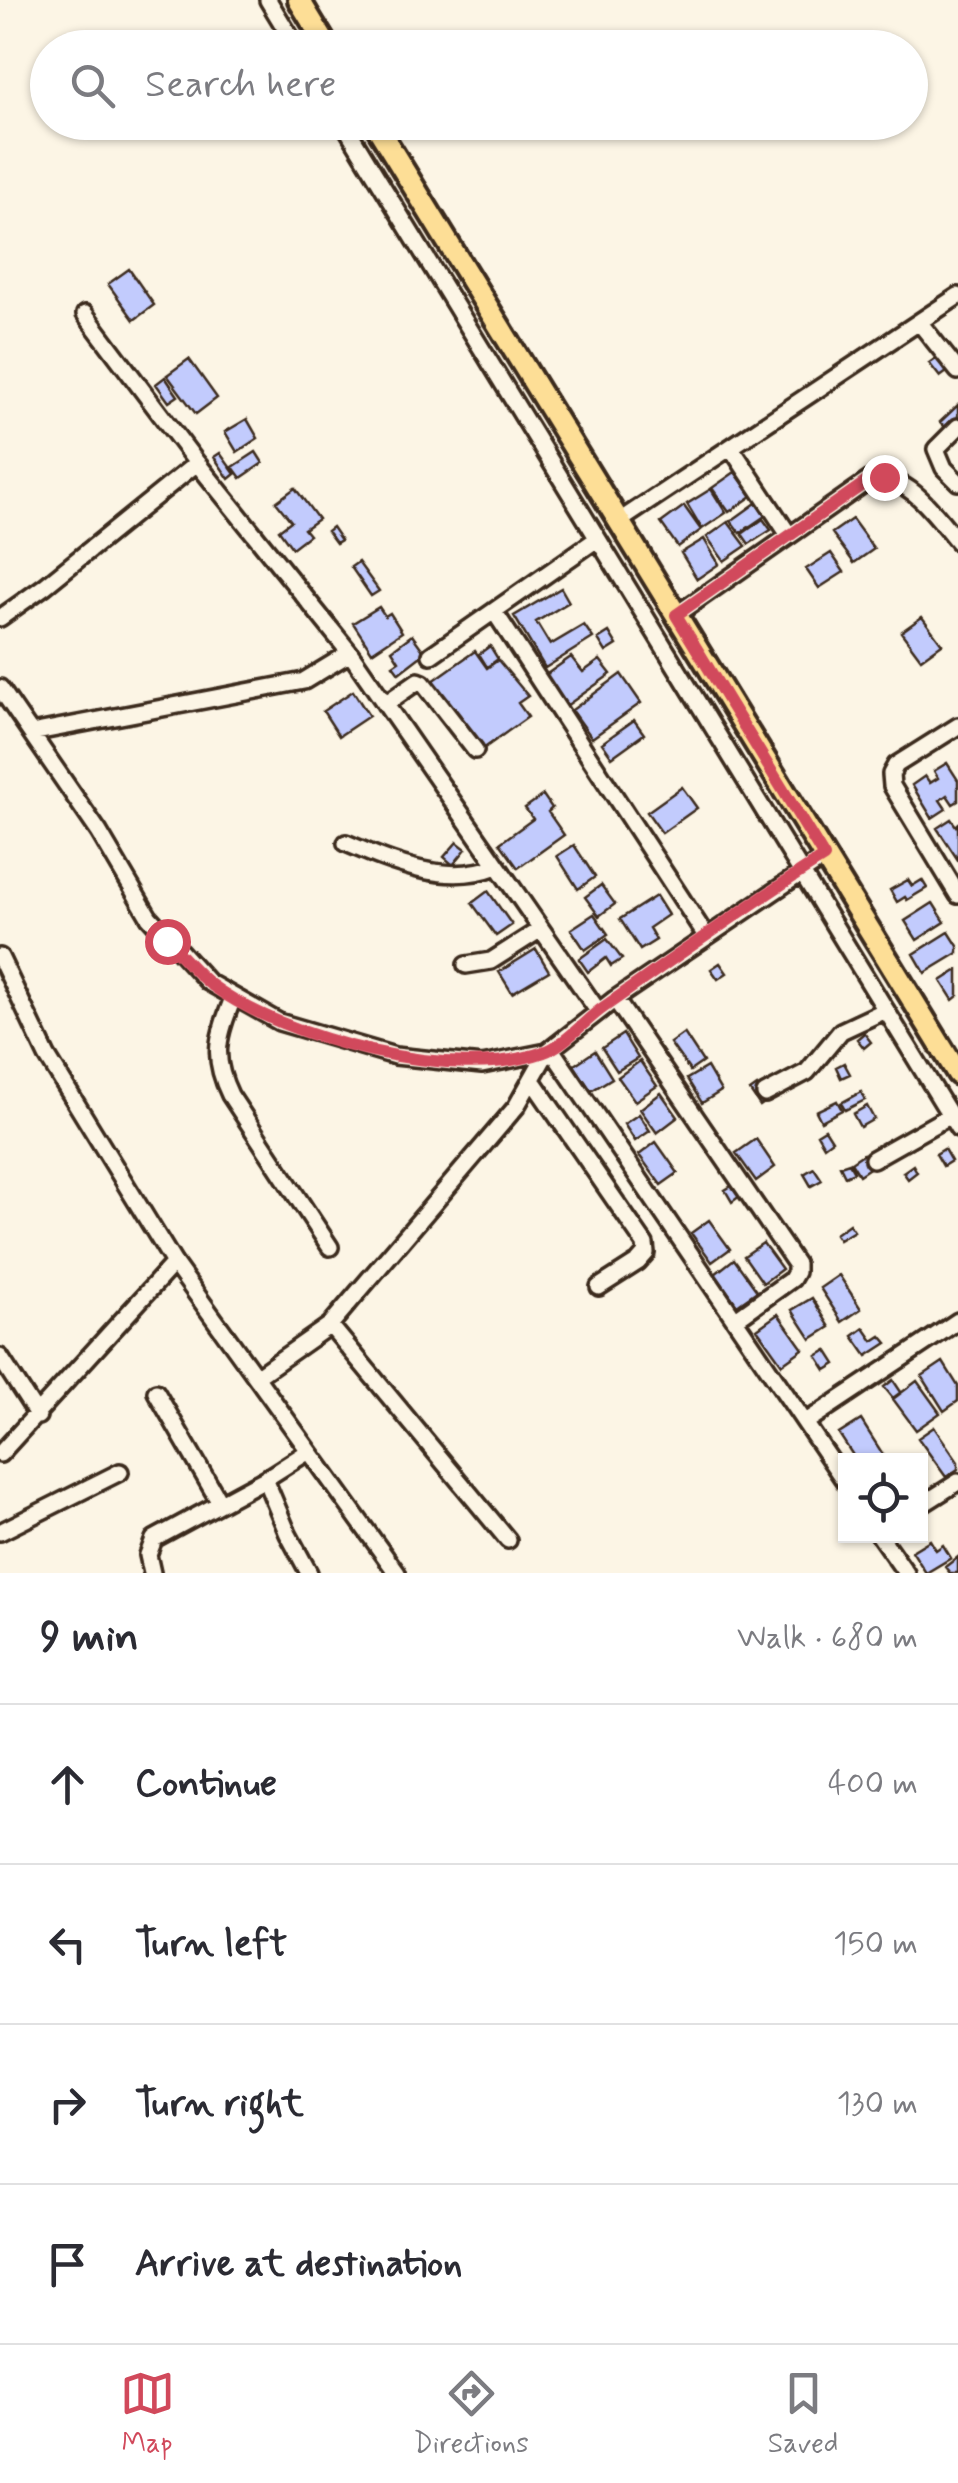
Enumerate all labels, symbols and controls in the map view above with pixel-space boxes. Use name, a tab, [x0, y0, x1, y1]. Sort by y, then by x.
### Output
search box	[30, 30, 928, 140]
icon: search	[65, 58, 120, 113]
text: Search here	[145, 61, 336, 110]
route end	[862, 455, 908, 501]
route start	[145, 919, 191, 965]
map controls	[838, 1453, 928, 1543]
button: locate	[838, 1453, 928, 1543]
text: 9 min	[40, 1611, 139, 1666]
text: Walk · 680 m	[737, 1617, 918, 1659]
icon: ahead	[40, 1757, 95, 1812]
text: Continue	[135, 1760, 277, 1809]
text: 400 m	[828, 1763, 918, 1805]
icon: left	[40, 1917, 95, 1972]
text: Turn left	[135, 1920, 287, 1969]
text: 150 m	[833, 1923, 918, 1965]
icon: right	[40, 2077, 95, 2132]
text: Turn right	[135, 2080, 304, 2129]
text: 130 m	[837, 2083, 918, 2125]
icon: arrive	[40, 2237, 95, 2292]
text: Arrive at destination	[135, 2240, 462, 2289]
tab: Map	[120, 2366, 175, 2463]
tab: Directions	[414, 2366, 529, 2463]
tab: Saved	[768, 2366, 838, 2463]

